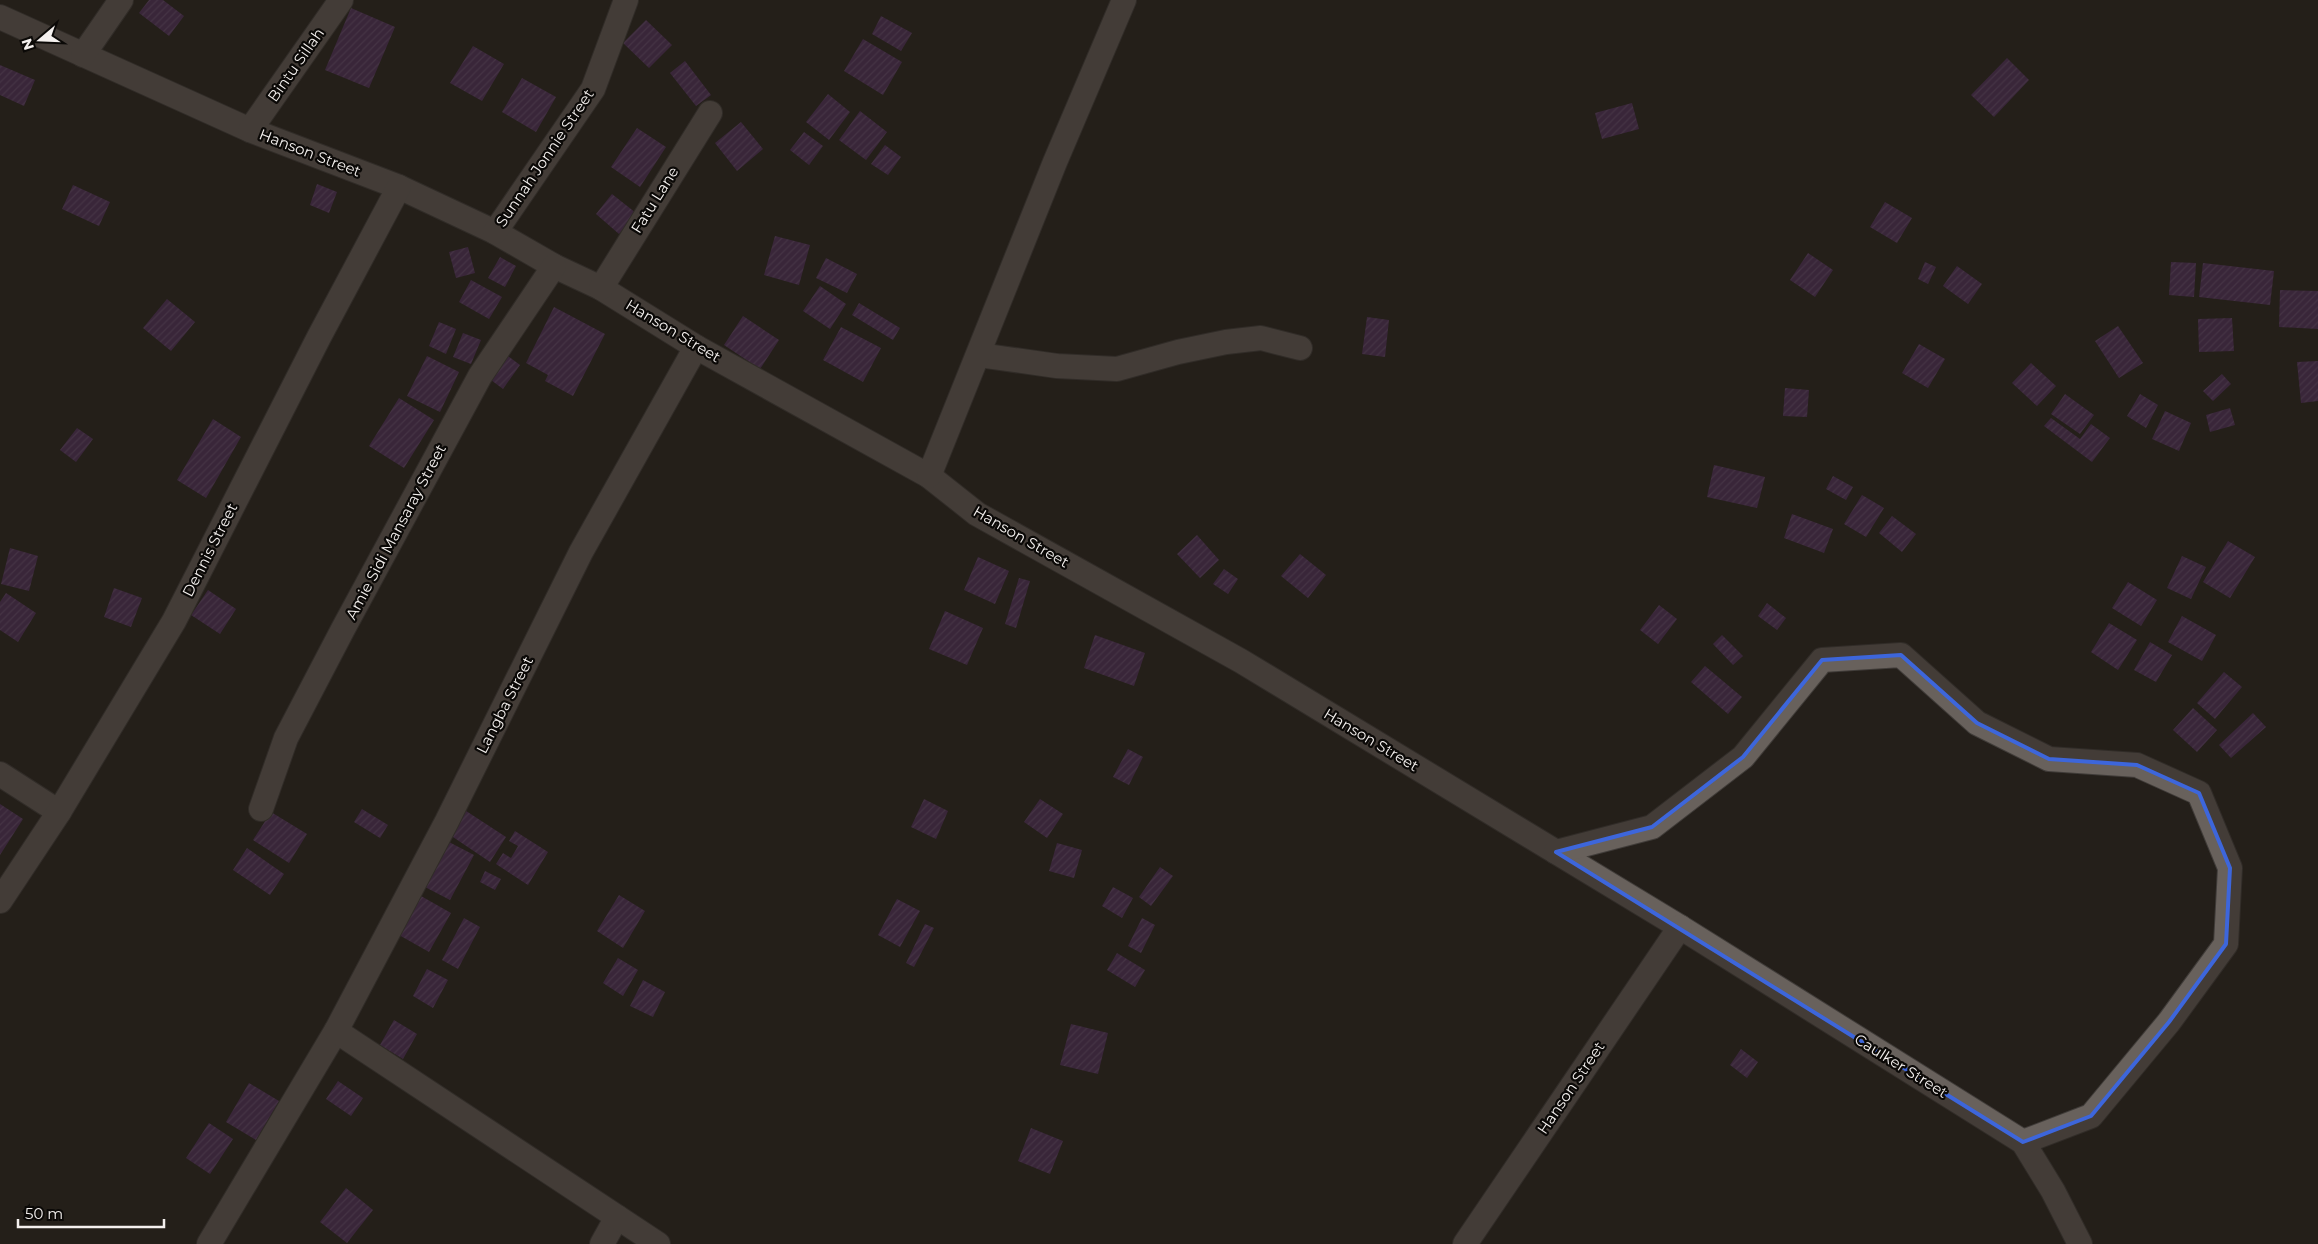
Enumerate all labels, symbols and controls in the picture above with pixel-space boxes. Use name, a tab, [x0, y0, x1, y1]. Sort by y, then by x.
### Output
north arrow	[15, 15, 65, 65]
street label: Bintu Sillah	[263, 24, 328, 105]
text: N	[17, 36, 38, 53]
street label: Sunnah Jonnie Street	[491, 85, 598, 230]
street label: Hanson Street	[257, 124, 364, 181]
street label: Fatu Lane	[627, 163, 683, 237]
street label: Hanson Street	[622, 295, 724, 366]
street label: Amie Sidi Mansaray Street	[341, 441, 450, 623]
street label: Dennis Street	[178, 500, 241, 600]
street label: Hanson Street	[970, 502, 1072, 572]
street label: Langba Street	[472, 653, 537, 756]
street label: Hanson Street	[1320, 704, 1422, 775]
street label: Caulker Street	[1851, 1029, 1951, 1102]
street label: Hanson Street	[1533, 1038, 1608, 1138]
scale bar	[18, 1196, 164, 1228]
text: 50 m	[25, 1204, 63, 1223]

